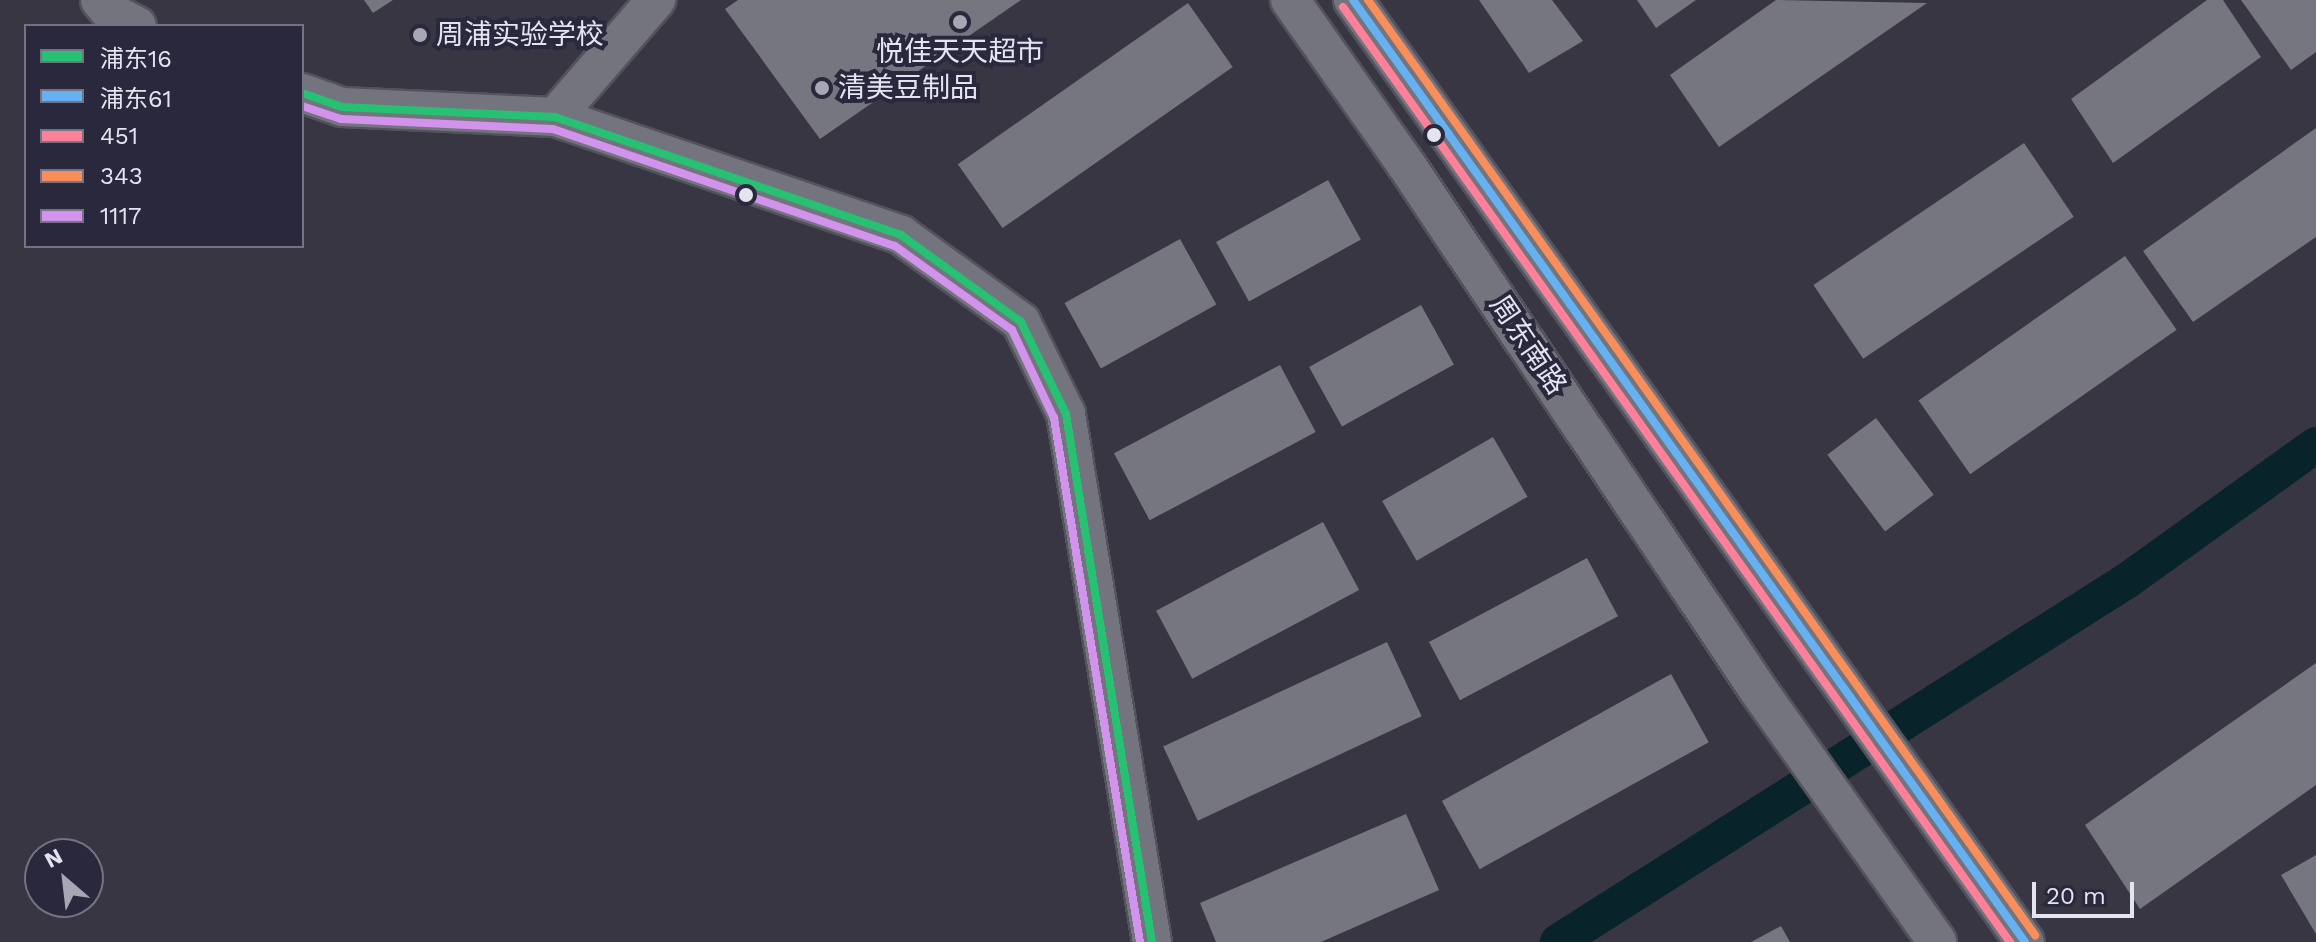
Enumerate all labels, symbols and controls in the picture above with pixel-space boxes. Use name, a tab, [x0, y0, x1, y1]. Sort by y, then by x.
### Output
marker: 悦佳天天超市	[951, 13, 969, 31]
place label: 周浦实验学校	[436, 18, 604, 52]
legend	[24, 24, 304, 248]
marker: 周浦实验学校	[411, 26, 429, 44]
place label: 悦佳天天超市	[876, 35, 1044, 69]
text: 浦东16	[100, 45, 172, 73]
place label: 清美豆制品	[838, 71, 978, 105]
marker: 清美豆制品	[813, 79, 831, 97]
text: 浦东61	[100, 85, 172, 113]
text: 451	[100, 122, 138, 150]
unlabelled marker	[1426, 127, 1442, 143]
text: 343	[100, 162, 143, 190]
unlabelled marker	[738, 187, 754, 203]
text: 1117	[100, 202, 142, 230]
street label: 周东南路	[1483, 289, 1573, 401]
north arrow	[24, 838, 104, 918]
text: N	[40, 843, 67, 873]
scale bar	[2036, 866, 2138, 916]
text: 20 m	[2046, 882, 2106, 910]

